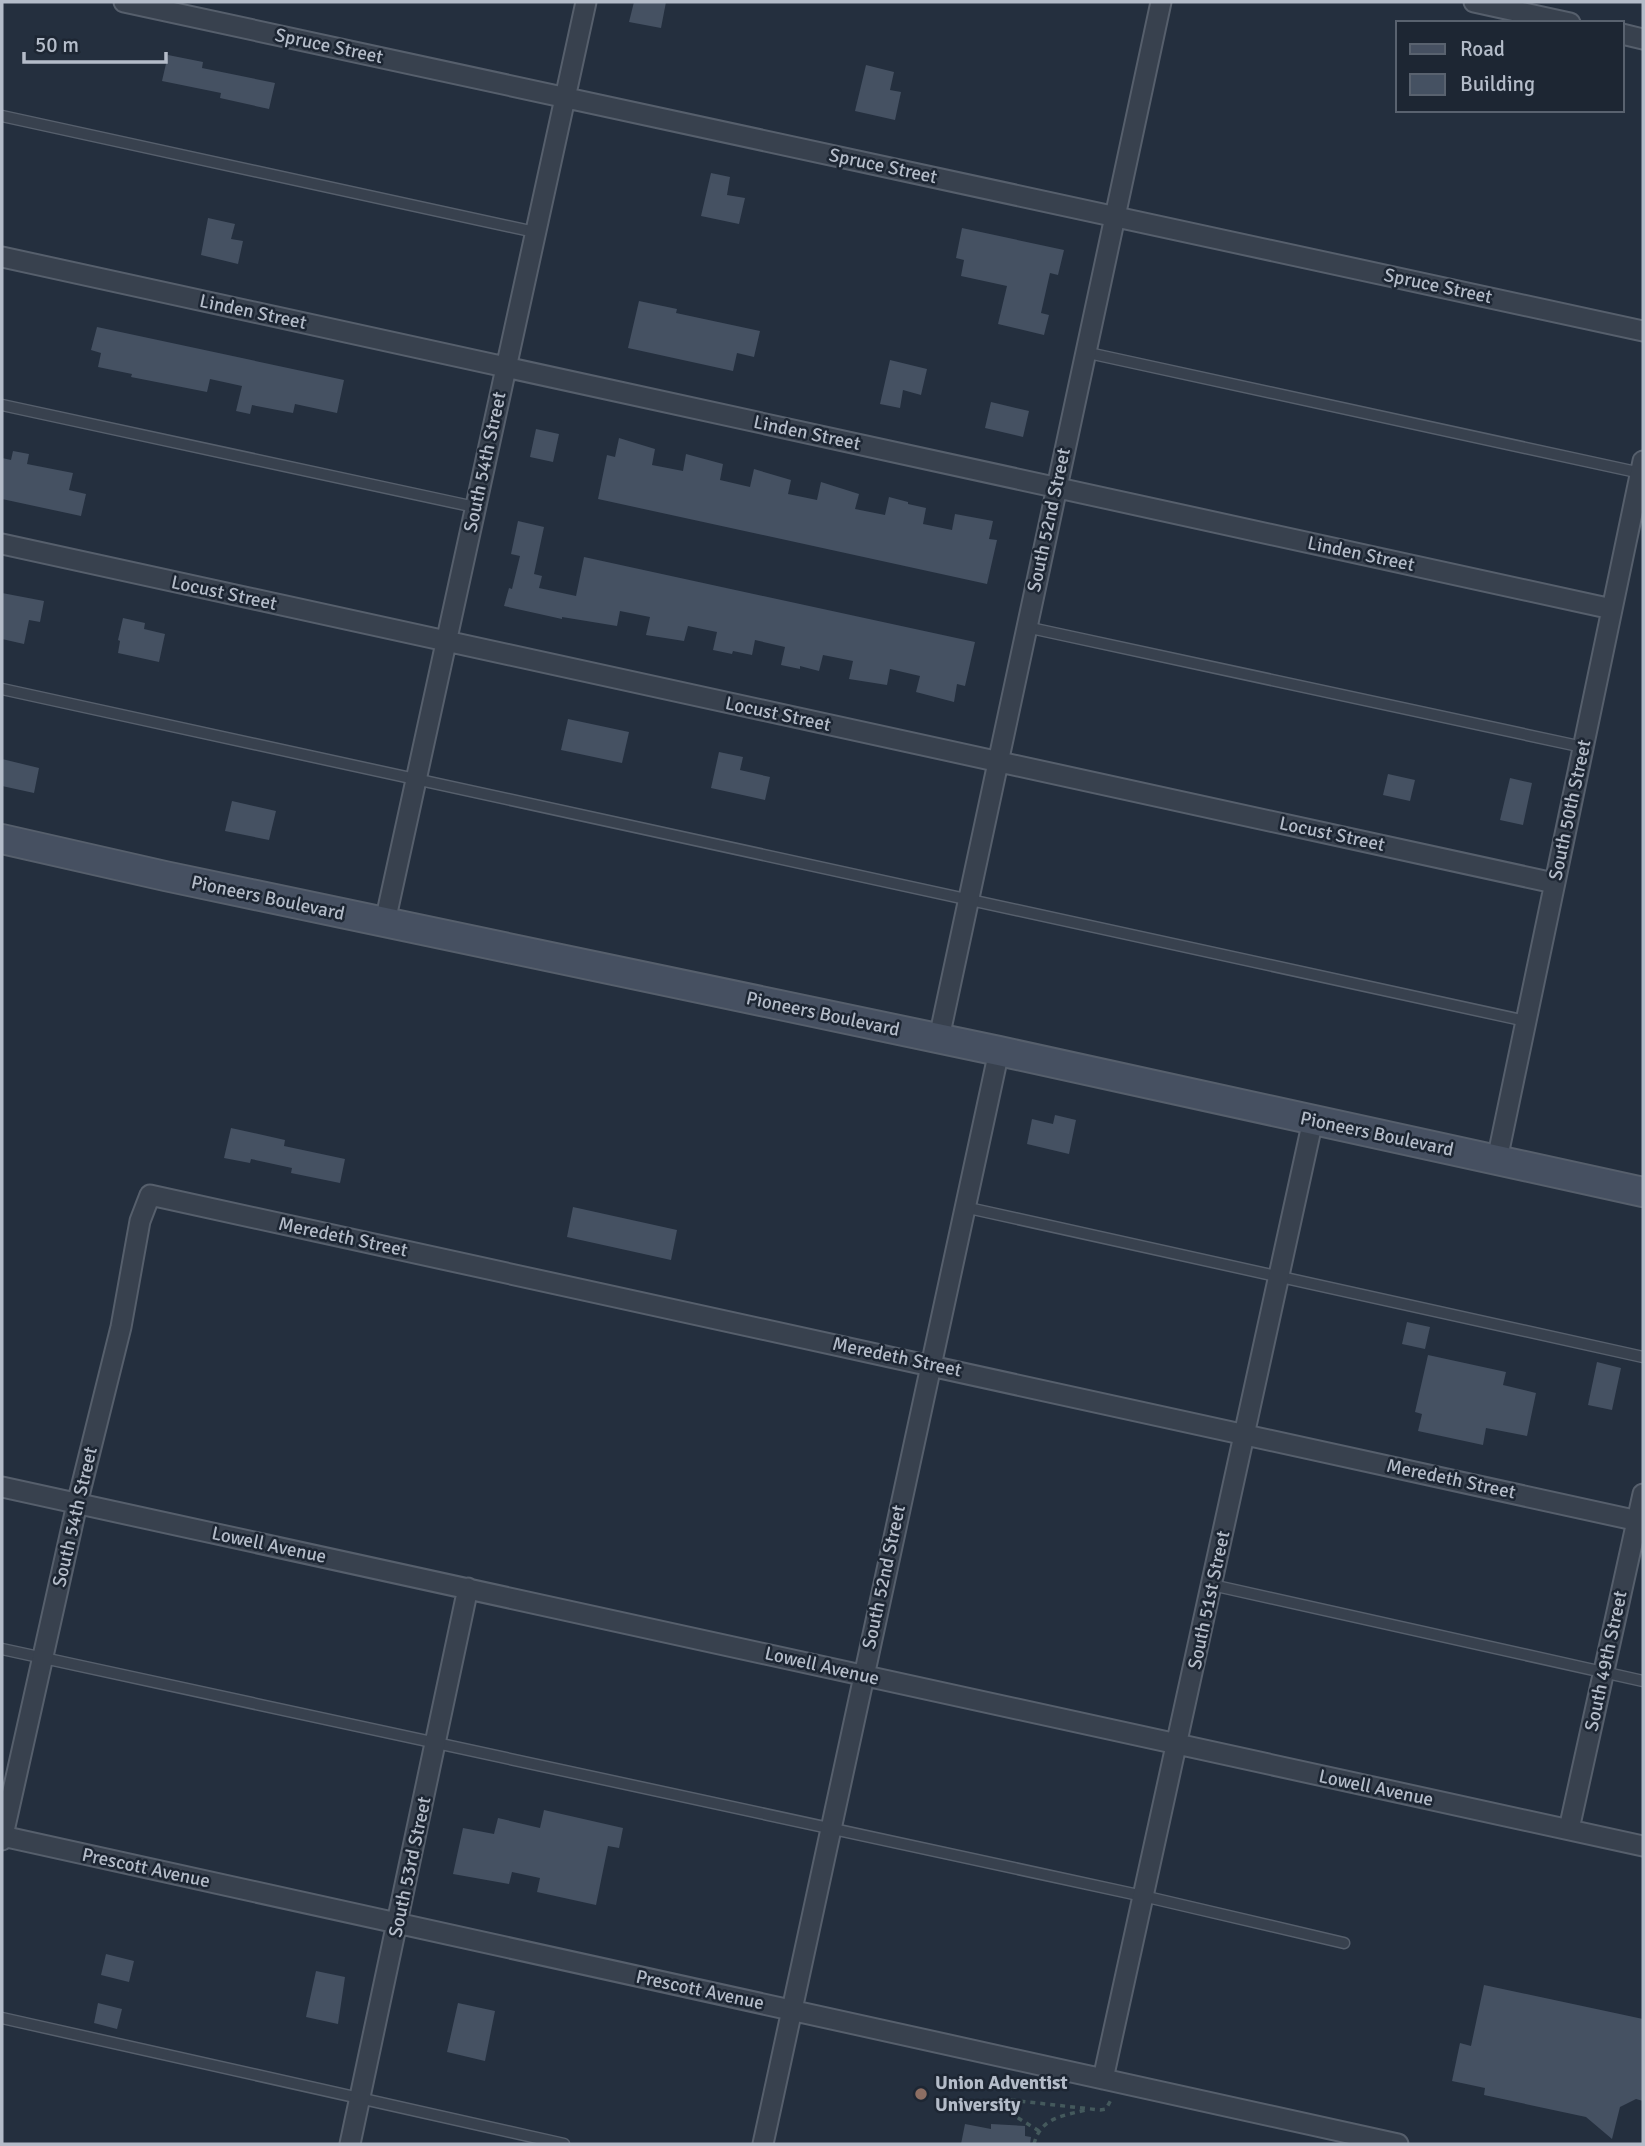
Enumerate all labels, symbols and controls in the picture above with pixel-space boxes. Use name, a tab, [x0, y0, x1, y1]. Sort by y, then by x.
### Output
scale bar	[24, 21, 166, 65]
legend	[1396, 21, 1624, 112]
street label: Spruce Street	[273, 23, 386, 69]
text: 50 m	[35, 32, 79, 58]
text: Road	[1460, 36, 1505, 62]
text: Building	[1460, 71, 1535, 97]
street label: Spruce Street	[827, 143, 940, 189]
street label: Spruce Street	[1382, 263, 1495, 309]
street label: Linden Street	[197, 289, 309, 335]
street label: South 54th Street	[458, 389, 512, 535]
street label: Linden Street	[751, 410, 863, 456]
street label: South 52nd Street	[1022, 445, 1076, 594]
street label: Linden Street	[1305, 531, 1417, 577]
street label: Locust Street	[169, 570, 279, 616]
street label: Locust Street	[723, 691, 833, 737]
street label: South 50th Street	[1543, 737, 1597, 883]
street label: Locust Street	[1277, 811, 1387, 857]
street label: Pioneers Boulevard	[189, 870, 347, 926]
street label: Pioneers Boulevard	[744, 986, 902, 1042]
street label: Pioneers Boulevard	[1298, 1106, 1456, 1162]
street label: Meredeth Street	[276, 1212, 410, 1262]
street label: Meredeth Street	[830, 1332, 964, 1382]
street label: South 54th Street	[47, 1444, 103, 1589]
street label: Meredeth Street	[1384, 1454, 1518, 1504]
street label: South 52nd Street	[857, 1502, 911, 1651]
street label: Lowell Avenue	[209, 1521, 329, 1569]
street label: South 51st Street	[1183, 1528, 1235, 1672]
street label: South 49th Street	[1579, 1588, 1633, 1734]
street label: Lowell Avenue	[762, 1641, 882, 1691]
street label: Lowell Avenue	[1316, 1764, 1436, 1812]
street label: South 53rd Street	[383, 1794, 437, 1939]
street label: Prescott Avenue	[80, 1843, 212, 1893]
street label: Prescott Avenue	[634, 1965, 766, 2015]
place label: Union Adventist University	[935, 2071, 1068, 2117]
marker: Union Adventist University	[913, 2086, 929, 2102]

